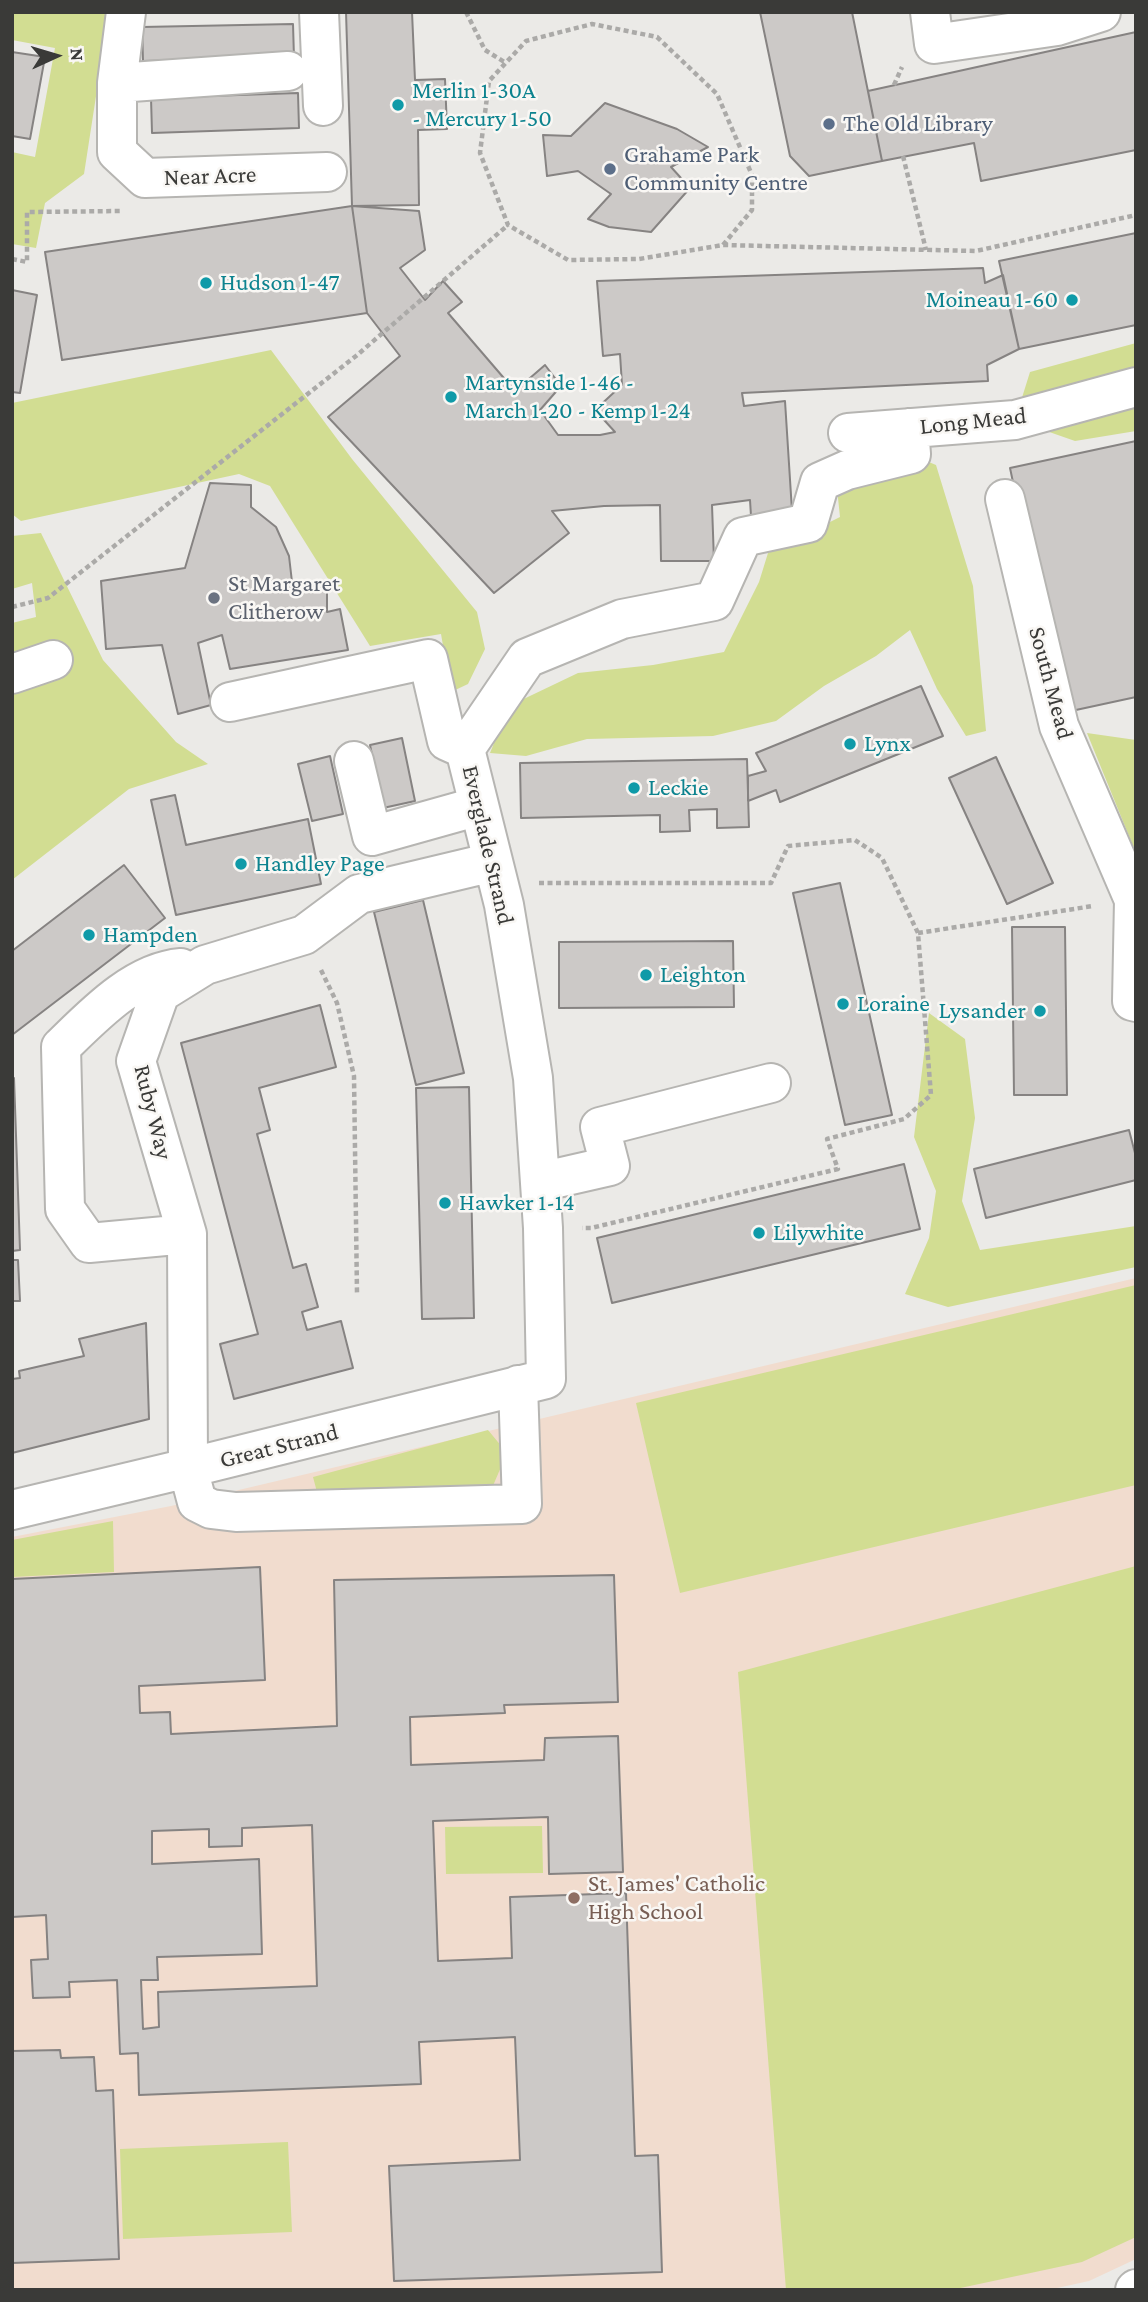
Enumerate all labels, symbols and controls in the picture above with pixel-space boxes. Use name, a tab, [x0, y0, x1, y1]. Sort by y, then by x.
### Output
north arrow	[21, 21, 91, 91]
text: N	[67, 47, 88, 62]
place label: Merlin 1-30A - Mercury 1-50	[412, 77, 552, 133]
marker: Merlin 1-30A - Mercury 1-50	[390, 97, 406, 113]
place label: The Old Library	[843, 110, 993, 138]
marker: The Old Library	[821, 116, 837, 132]
place label: Grahame Park Community Centre	[624, 141, 808, 197]
street label: Near Acre	[163, 160, 257, 192]
marker: Grahame Park Community Centre	[602, 161, 618, 177]
place label: Hudson 1-47	[220, 269, 340, 297]
marker: Hudson 1-47	[198, 275, 214, 291]
place label: Moineau 1-60	[926, 286, 1058, 314]
marker: Moineau 1-60	[1064, 292, 1080, 308]
place label: Martynside 1-46 - March 1-20 - Kemp 1-24	[465, 369, 691, 425]
marker: Martynside 1-46 - March 1-20 - Kemp 1-24	[443, 389, 459, 405]
street label: Long Mead	[918, 401, 1028, 441]
place label: St Margaret Clitherow	[228, 570, 340, 626]
marker: St Margaret Clitherow	[206, 590, 222, 606]
street label: South Mead	[1022, 624, 1080, 742]
place label: Lynx	[864, 730, 911, 758]
marker: Lynx	[842, 736, 858, 752]
street label: Everglade Strand	[456, 763, 520, 927]
place label: Leckie	[648, 774, 709, 802]
marker: Leckie	[626, 780, 642, 796]
place label: Handley Page	[255, 850, 385, 878]
marker: Handley Page	[233, 856, 249, 872]
place label: Hampden	[103, 921, 198, 949]
marker: Hampden	[81, 927, 97, 943]
place label: Leighton	[660, 961, 746, 989]
marker: Leighton	[638, 967, 654, 983]
place label: Loraine	[857, 990, 930, 1018]
marker: Loraine	[835, 996, 851, 1012]
place label: Lysander	[939, 997, 1026, 1025]
marker: Lysander	[1032, 1003, 1048, 1019]
street label: Ruby Way	[127, 1062, 179, 1162]
place label: Hawker 1-14	[459, 1189, 575, 1217]
marker: Hawker 1-14	[437, 1195, 453, 1211]
place label: Lilywhite	[773, 1219, 864, 1247]
marker: Lilywhite	[751, 1225, 767, 1241]
street label: Great Strand	[217, 1417, 341, 1475]
place label: St. James' Catholic High School	[588, 1870, 765, 1926]
marker: St. James' Catholic High School	[566, 1890, 582, 1906]

